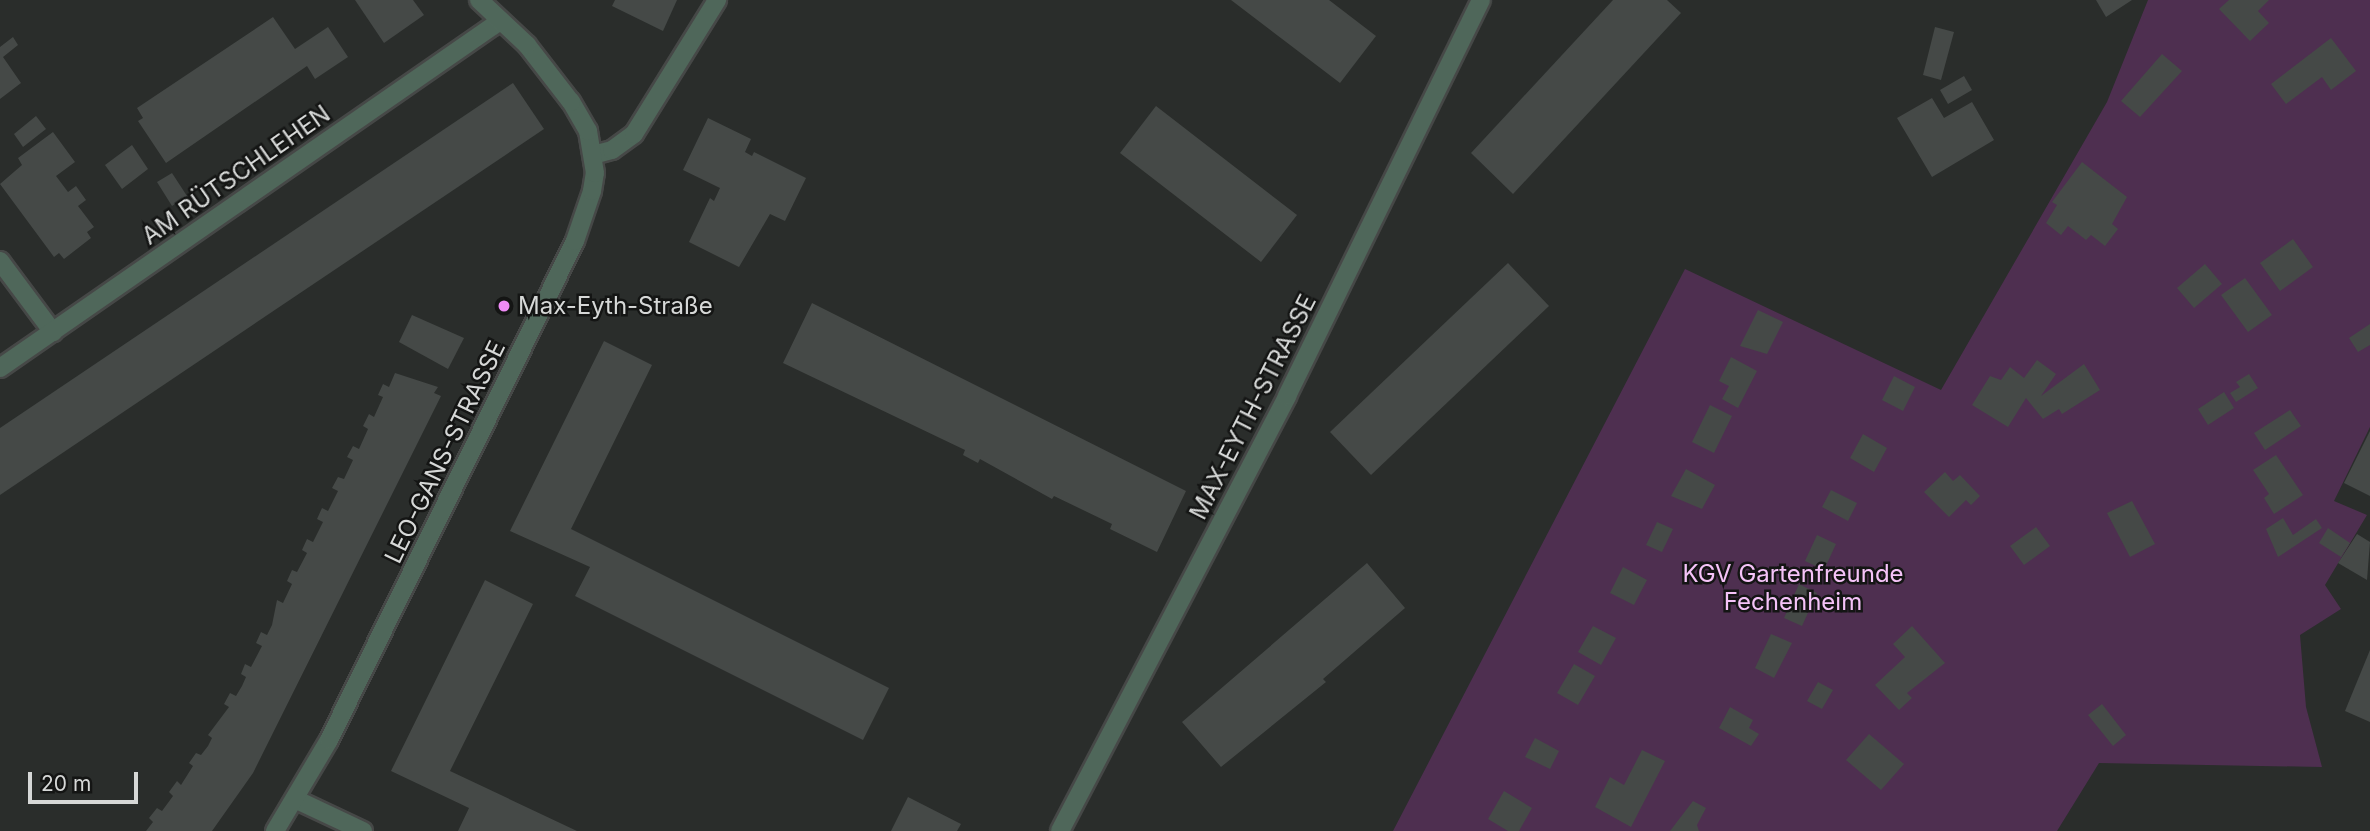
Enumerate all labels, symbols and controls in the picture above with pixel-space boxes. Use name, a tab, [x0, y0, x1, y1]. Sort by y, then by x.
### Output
street label: AM RÜTSCHLEHEN	[136, 99, 336, 251]
street label: MAX-EYTH-STRASSE	[1184, 290, 1322, 524]
place label: Max-Eyth-Straße	[518, 292, 713, 320]
marker: Max-Eyth-Straße	[496, 298, 512, 314]
street label: LEO-GANS-STRASSE	[379, 336, 511, 568]
park label: KGV Gartenfreunde Fechenheim	[1682, 560, 1904, 616]
scale bar	[32, 758, 142, 802]
text: 20 m	[41, 771, 91, 796]

